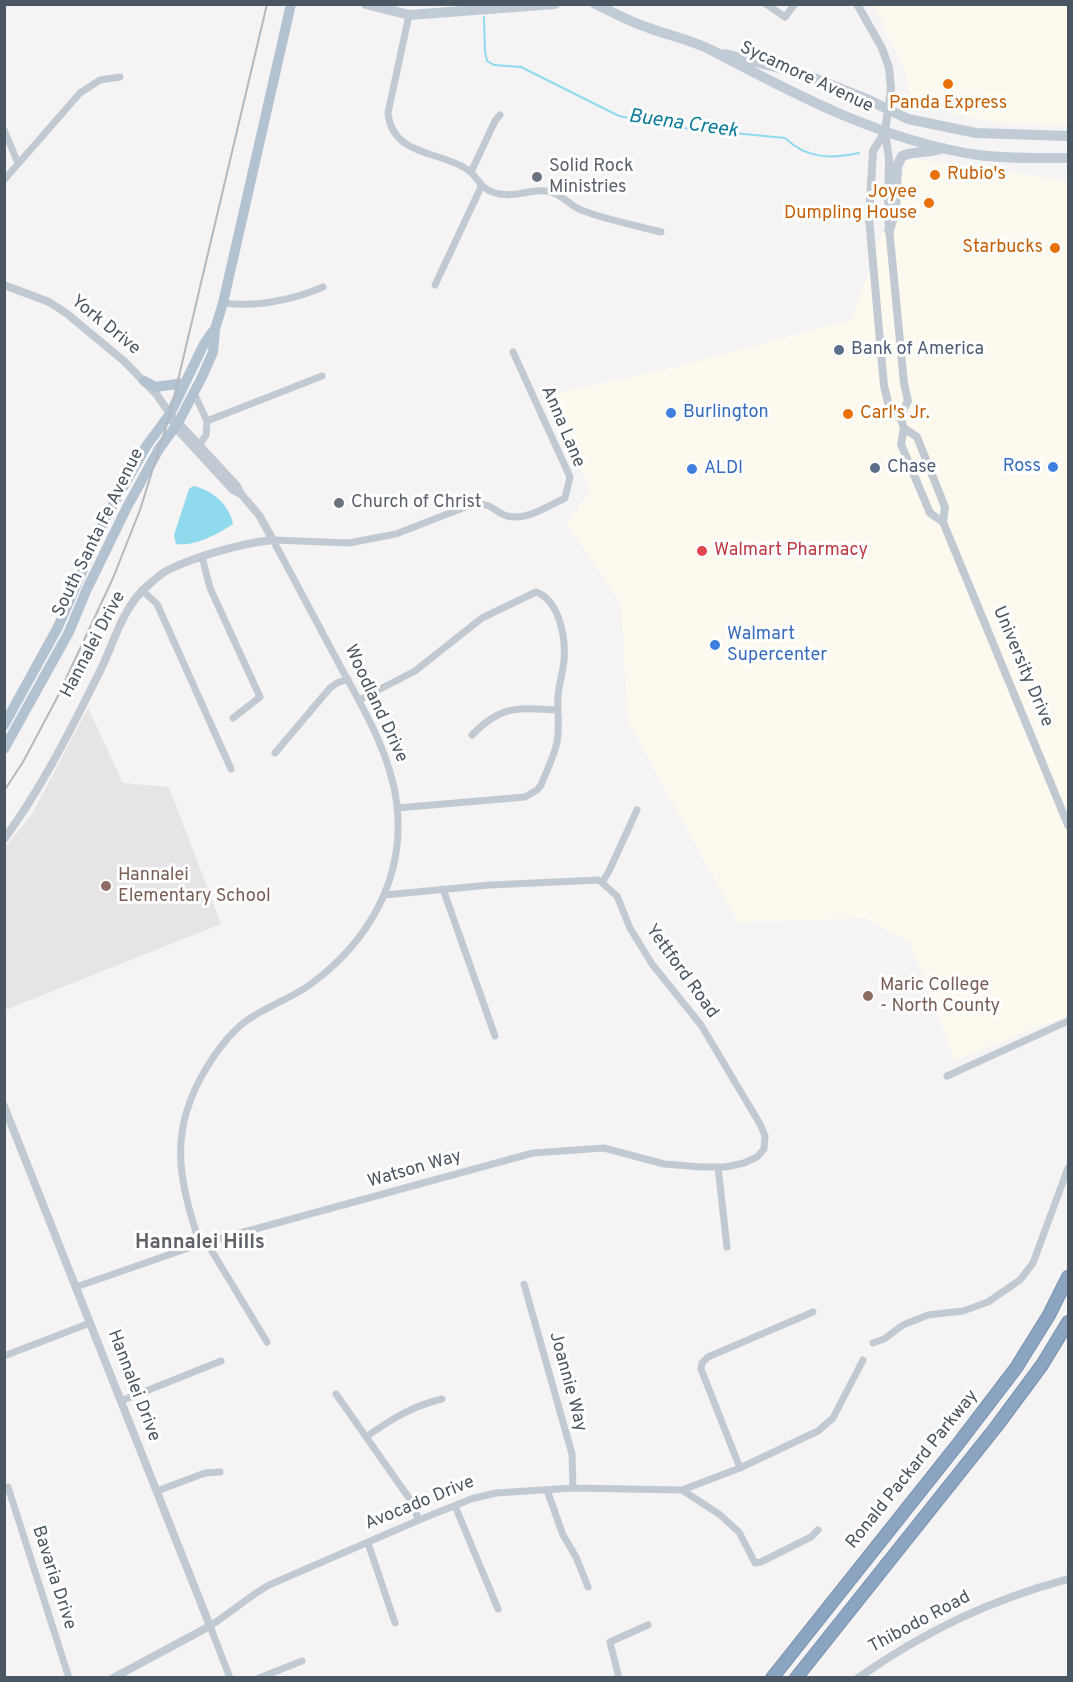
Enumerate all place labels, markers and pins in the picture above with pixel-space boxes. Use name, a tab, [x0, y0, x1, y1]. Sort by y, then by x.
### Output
marker: Panda Express	[941, 77, 955, 91]
place label: Panda Express	[889, 93, 1007, 115]
place label: Solid Rock Ministries	[549, 156, 634, 198]
place label: Rubio's	[947, 164, 1006, 186]
marker: Rubio's	[928, 168, 942, 182]
marker: Solid Rock Ministries	[530, 170, 544, 184]
place label: Joyee Dumpling House	[784, 182, 917, 224]
marker: Joyee Dumpling House	[922, 196, 936, 210]
place label: Starbucks	[962, 237, 1043, 259]
marker: Starbucks	[1048, 241, 1062, 255]
place label: Bank of America	[851, 339, 984, 361]
marker: Bank of America	[832, 343, 846, 357]
place label: Burlington	[683, 402, 769, 424]
place label: Carl's Jr.	[860, 403, 930, 425]
marker: Burlington	[664, 406, 678, 420]
marker: Carl's Jr.	[841, 407, 855, 421]
place label: Ross	[1003, 456, 1041, 478]
place label: Chase	[887, 457, 936, 479]
place label: ALDI	[704, 458, 743, 480]
marker: Ross	[1046, 460, 1060, 474]
marker: Chase	[868, 461, 882, 475]
marker: ALDI	[685, 462, 699, 476]
place label: Church of Christ	[351, 492, 482, 514]
marker: Church of Christ	[332, 496, 346, 510]
place label: Walmart Pharmacy	[714, 540, 868, 562]
marker: Walmart Pharmacy	[695, 544, 709, 558]
place label: Walmart Supercenter	[727, 624, 827, 666]
marker: Walmart Supercenter	[708, 638, 722, 652]
place label: Hannalei Elementary School	[118, 865, 271, 908]
marker: Hannalei Elementary School	[99, 879, 113, 893]
place label: Maric College - North County	[880, 975, 1000, 1018]
marker: Maric College - North County	[861, 989, 875, 1003]

